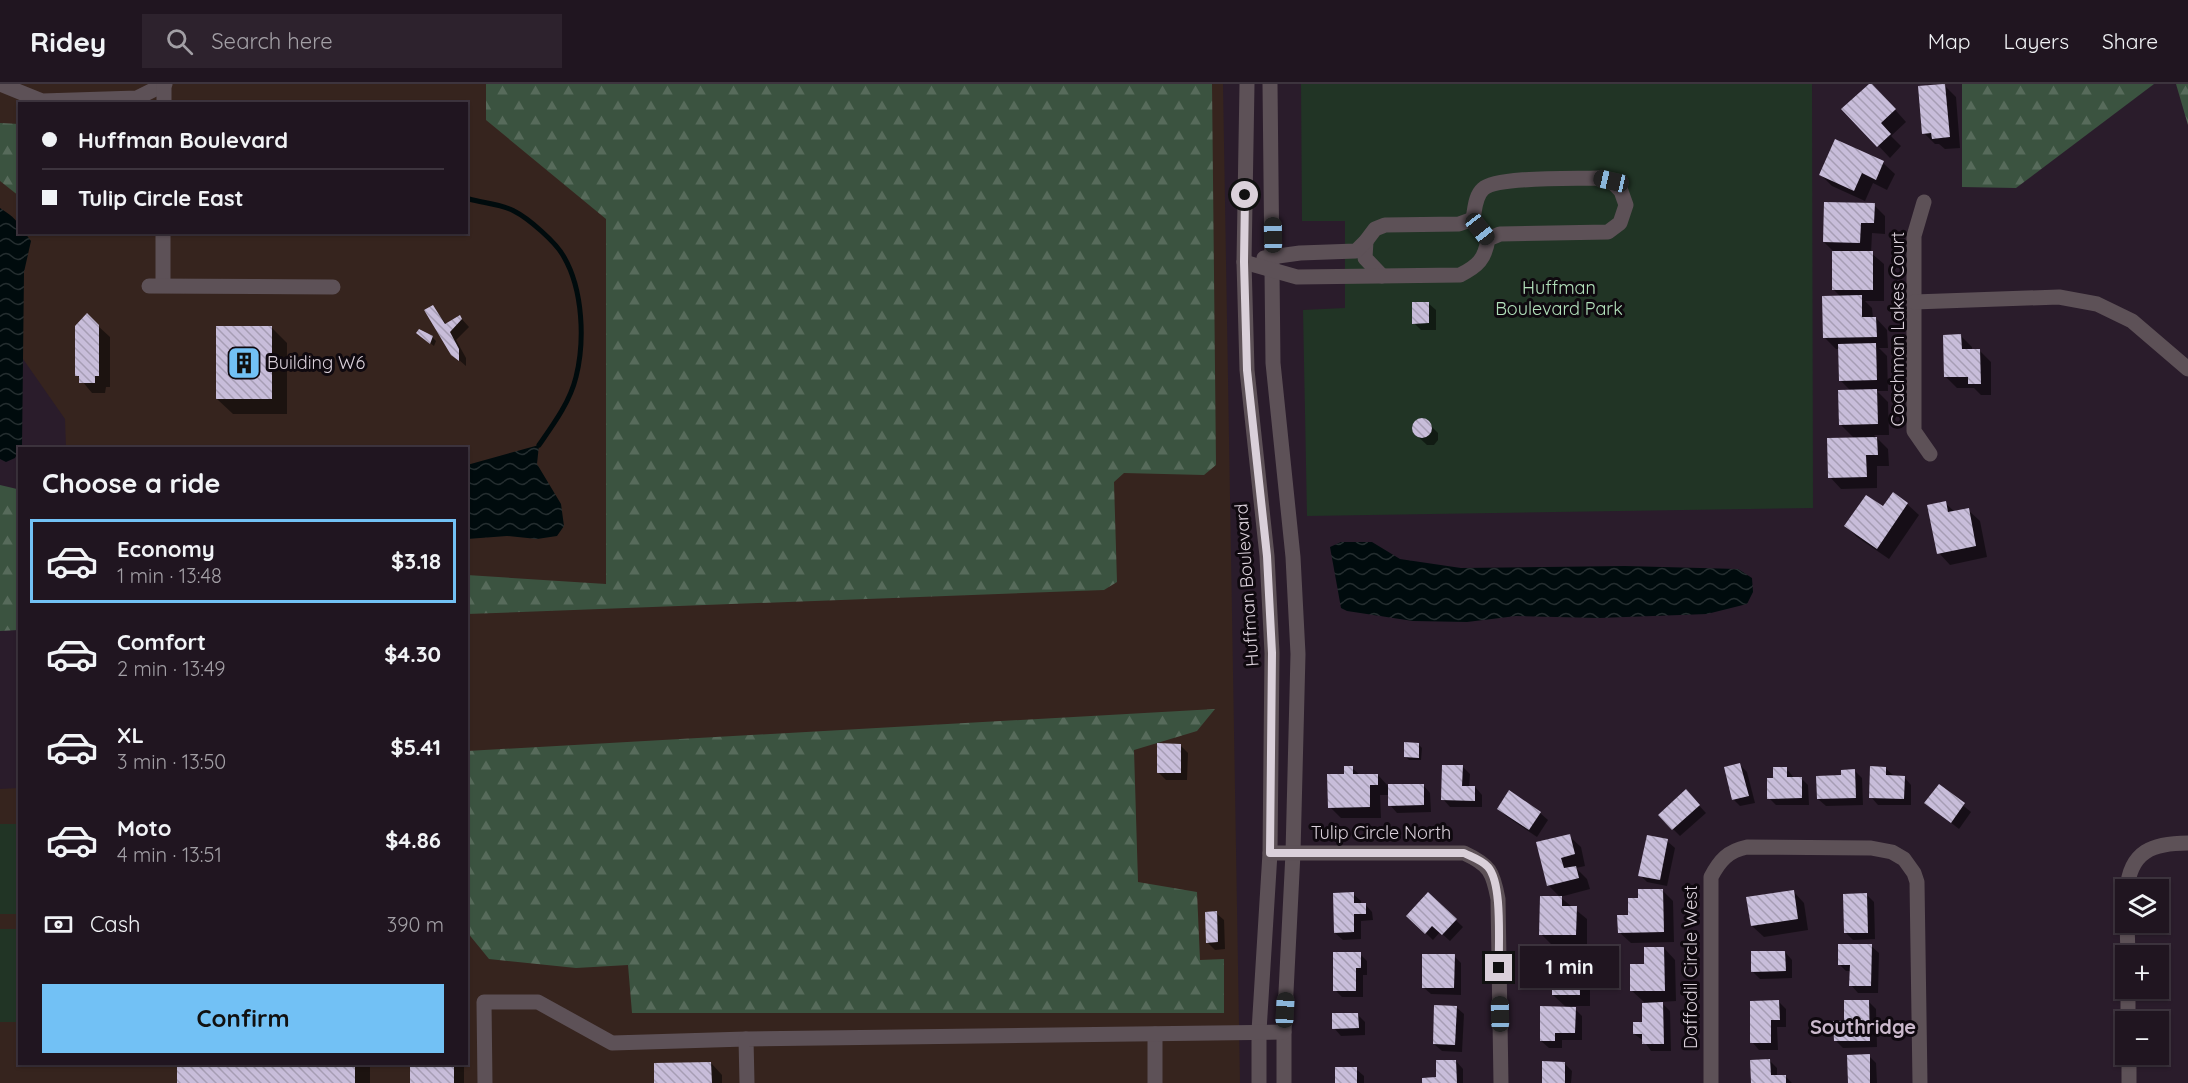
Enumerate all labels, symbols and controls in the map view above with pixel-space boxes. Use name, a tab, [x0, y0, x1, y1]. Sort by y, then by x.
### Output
search box	[142, 14, 562, 68]
text: Ridey	[30, 24, 106, 59]
icon: search	[163, 25, 196, 58]
text: Search here	[211, 27, 333, 55]
text: Map	[1928, 28, 1971, 54]
text: Layers	[2004, 28, 2069, 54]
text: Share	[2102, 28, 2158, 54]
text: Huffman Boulevard	[78, 126, 288, 154]
car	[1591, 168, 1631, 194]
route start	[1231, 181, 1258, 208]
text: Tulip Circle East	[78, 184, 244, 212]
car	[1462, 209, 1498, 249]
car	[1264, 217, 1282, 253]
street label: Coachman Lakes Court	[1886, 232, 1909, 426]
park label: Huffman Boulevard Park	[1495, 276, 1623, 320]
building icon: Building W6	[226, 345, 262, 381]
place label: Building W6	[267, 351, 365, 374]
text: Choose a ride	[42, 466, 220, 500]
street label: Huffman Boulevard	[1229, 503, 1264, 667]
icon: car	[45, 534, 99, 588]
text: Economy	[117, 535, 215, 563]
text: $3.18	[391, 547, 441, 575]
text: 1 min · 13:48	[117, 563, 222, 588]
icon: car	[45, 627, 99, 681]
text: Comfort	[117, 628, 206, 656]
text: $4.30	[384, 640, 441, 668]
text: 2 min · 13:49	[117, 656, 225, 681]
icon: car	[45, 720, 99, 774]
text: XL	[117, 721, 144, 749]
text: $5.41	[390, 733, 441, 761]
text: 3 min · 13:50	[117, 749, 226, 774]
icon: car	[45, 813, 99, 867]
text: Moto	[117, 814, 171, 842]
street label: Tulip Circle North	[1311, 821, 1451, 844]
text: $4.86	[385, 826, 441, 854]
text: 4 min · 13:51	[117, 842, 222, 867]
map controls	[2115, 879, 2169, 1065]
button: layers	[2115, 879, 2169, 933]
street label: Daffodil Circle West	[1679, 885, 1702, 1049]
icon: cash	[42, 908, 75, 941]
text: Cash	[90, 910, 141, 938]
text: 390 m	[387, 912, 444, 937]
button: +	[2115, 945, 2169, 999]
callout: 1 min	[1520, 947, 1619, 989]
route end	[1485, 954, 1512, 981]
text: 1 min	[1545, 954, 1594, 979]
button: Confirm	[42, 984, 444, 1053]
car	[1275, 992, 1295, 1028]
car	[1491, 996, 1509, 1032]
button: −	[2115, 1011, 2169, 1065]
district label: Southridge	[1810, 1014, 1916, 1039]

